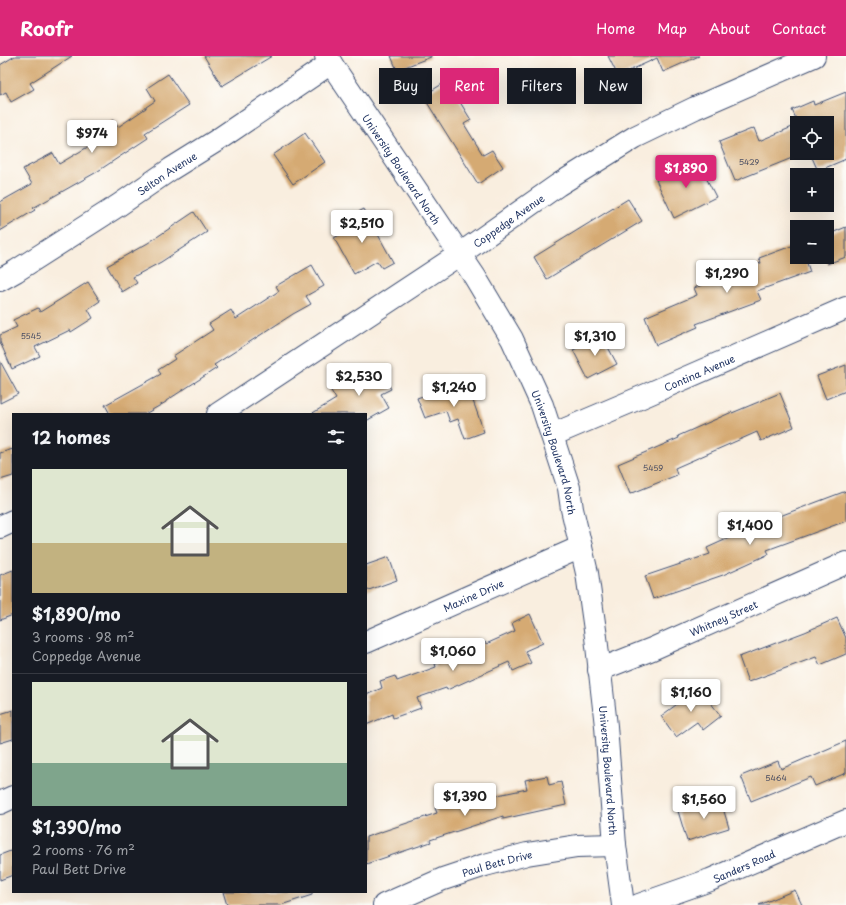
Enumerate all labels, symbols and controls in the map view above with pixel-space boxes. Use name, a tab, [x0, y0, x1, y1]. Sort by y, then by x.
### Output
text: Roofr	[20, 14, 73, 42]
text: Home	[596, 18, 635, 39]
text: Map	[657, 18, 687, 39]
text: About	[709, 18, 750, 39]
text: Contact	[772, 18, 826, 39]
chip: Buy	[379, 68, 432, 104]
chip: Rent	[440, 68, 499, 104]
chip: Filters	[507, 68, 576, 104]
chip: New	[584, 68, 642, 104]
street label: University Boulevard North	[359, 111, 445, 227]
map controls	[790, 116, 834, 264]
button: locate	[790, 116, 834, 160]
pin: $974	[68, 120, 116, 154]
text: $974	[76, 123, 108, 142]
street label: Selton Avenue	[134, 147, 200, 198]
pin: $1,890	[653, 155, 719, 189]
house number: 5429	[739, 156, 760, 168]
text: $1,890	[664, 158, 708, 177]
button: +	[790, 168, 834, 212]
street label: Coppedge Avenue	[469, 189, 547, 250]
pin: $2,510	[329, 210, 395, 244]
text: $2,510	[340, 213, 384, 232]
button: −	[790, 220, 834, 264]
pin: $1,290	[694, 260, 760, 294]
text: $1,290	[705, 263, 749, 282]
pin: $1,310	[562, 323, 628, 357]
text: $1,310	[574, 326, 616, 345]
house number: 5545	[21, 330, 41, 342]
street label: Contina Avenue	[661, 350, 737, 394]
pin: $2,530	[326, 363, 392, 397]
text: $2,530	[336, 366, 382, 385]
pin: $1,240	[421, 374, 487, 408]
text: $1,240	[432, 377, 476, 396]
street label: University Boulevard North	[528, 387, 581, 516]
text: 12 homes	[32, 424, 110, 450]
icon: filters	[325, 426, 347, 448]
house number: 5459	[643, 462, 663, 474]
icon: home	[154, 495, 226, 567]
pin: $1,400	[717, 512, 783, 546]
text: $1,400	[727, 515, 773, 534]
street label: Maxine Drive	[440, 575, 506, 615]
street label: Whitney Street	[687, 596, 760, 639]
text: $1,890/mo	[32, 601, 121, 627]
text: 3 rooms · 98 m²	[32, 627, 134, 646]
pin: $1,060	[420, 638, 486, 672]
text: $1,060	[430, 641, 476, 660]
text: Coppedge Avenue	[32, 646, 141, 665]
pin: $1,160	[658, 679, 724, 713]
text: $1,160	[670, 682, 712, 701]
street label: University Boulevard North	[596, 705, 622, 836]
icon: home	[154, 708, 226, 780]
house number: 5464	[765, 772, 787, 784]
pin: $1,390	[432, 783, 498, 817]
text: $1,390	[443, 786, 487, 805]
pin: $1,560	[671, 786, 737, 820]
text: $1,560	[682, 789, 726, 808]
text: $1,390/mo	[32, 814, 121, 840]
text: 2 rooms · 76 m²	[32, 840, 135, 859]
street label: Sanders Road	[710, 845, 777, 886]
street label: Paul Bett Drive	[460, 846, 533, 880]
text: Paul Bett Drive	[32, 859, 126, 878]

